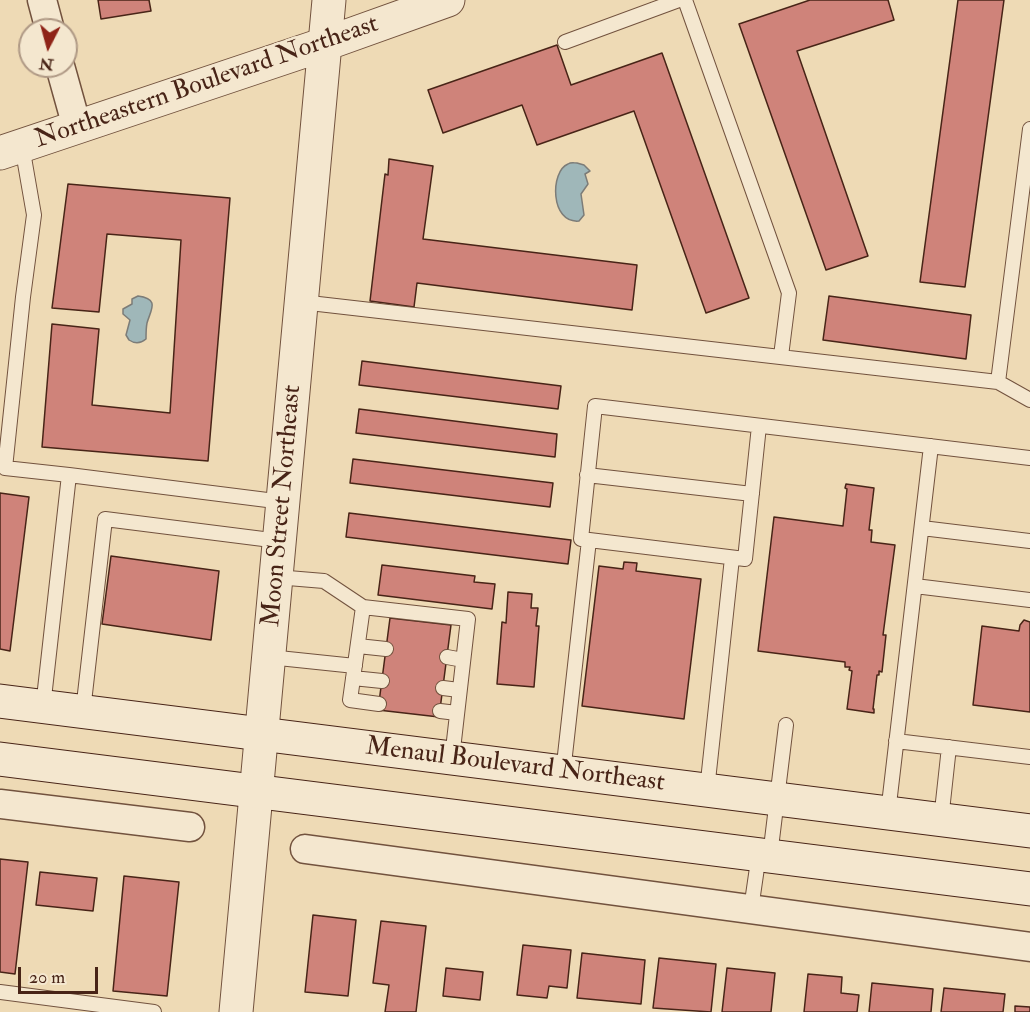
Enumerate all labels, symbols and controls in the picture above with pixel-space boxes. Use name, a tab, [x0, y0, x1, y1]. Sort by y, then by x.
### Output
street label: Northeastern Boulevard Northeast	[31, 9, 383, 157]
north arrow	[18, 18, 78, 78]
street label: Moon Street Northeast	[257, 384, 309, 628]
street label: Menaul Boulevard Northeast	[364, 732, 666, 800]
scale bar	[21, 955, 100, 993]
text: 20 m	[29, 966, 65, 989]

